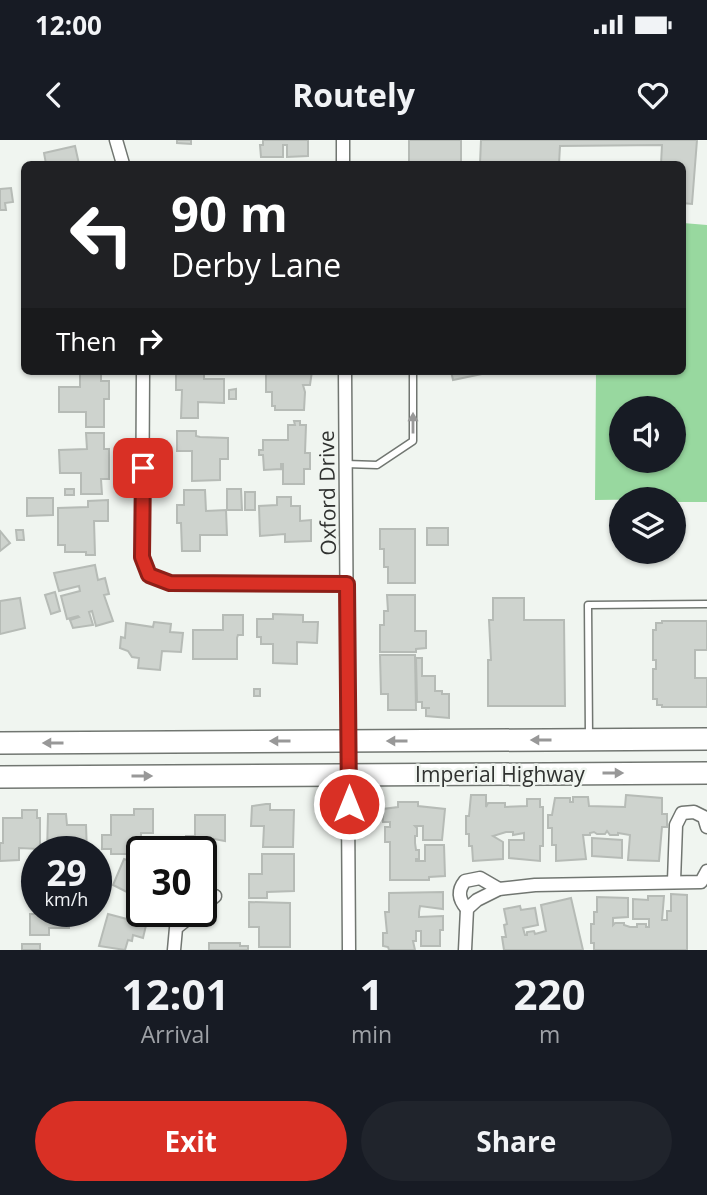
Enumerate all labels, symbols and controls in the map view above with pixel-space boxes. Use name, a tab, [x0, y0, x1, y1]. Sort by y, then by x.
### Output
text: 12:00	[35, 7, 102, 43]
text: Routely	[292, 73, 415, 116]
icon: back	[35, 76, 73, 114]
icon: heart	[634, 76, 672, 114]
text: 90 m	[171, 180, 288, 246]
icon: left	[56, 189, 147, 280]
text: Derby Lane	[171, 243, 341, 286]
icon: right	[131, 322, 169, 360]
text: Then	[56, 323, 117, 359]
map controls	[609, 396, 686, 564]
button: sound	[609, 396, 686, 473]
one-way arrow	[407, 412, 419, 434]
street label: Oxford Drive	[312, 430, 342, 556]
pin	[113, 438, 173, 498]
icon: arrive	[124, 449, 162, 487]
button: layers	[609, 487, 686, 564]
one-way arrow	[530, 734, 552, 746]
one-way arrow	[269, 735, 291, 747]
one-way arrow	[386, 735, 408, 747]
one-way arrow	[41, 737, 63, 749]
street label: Imperial Highway	[415, 760, 585, 788]
position arrow	[312, 767, 386, 841]
one-way arrow	[602, 767, 624, 779]
one-way arrow	[131, 770, 153, 782]
speed limit sign: 30	[126, 836, 217, 927]
text: 29	[46, 849, 87, 896]
text: km/h	[45, 887, 88, 911]
text: 12:01	[121, 965, 229, 1022]
text: 1	[359, 965, 384, 1022]
text: 220	[514, 965, 586, 1022]
text: Arrival	[141, 1018, 210, 1050]
text: min	[351, 1018, 392, 1050]
text: m	[539, 1018, 560, 1050]
button: Exit	[35, 1101, 347, 1181]
button: Share	[361, 1101, 672, 1181]

